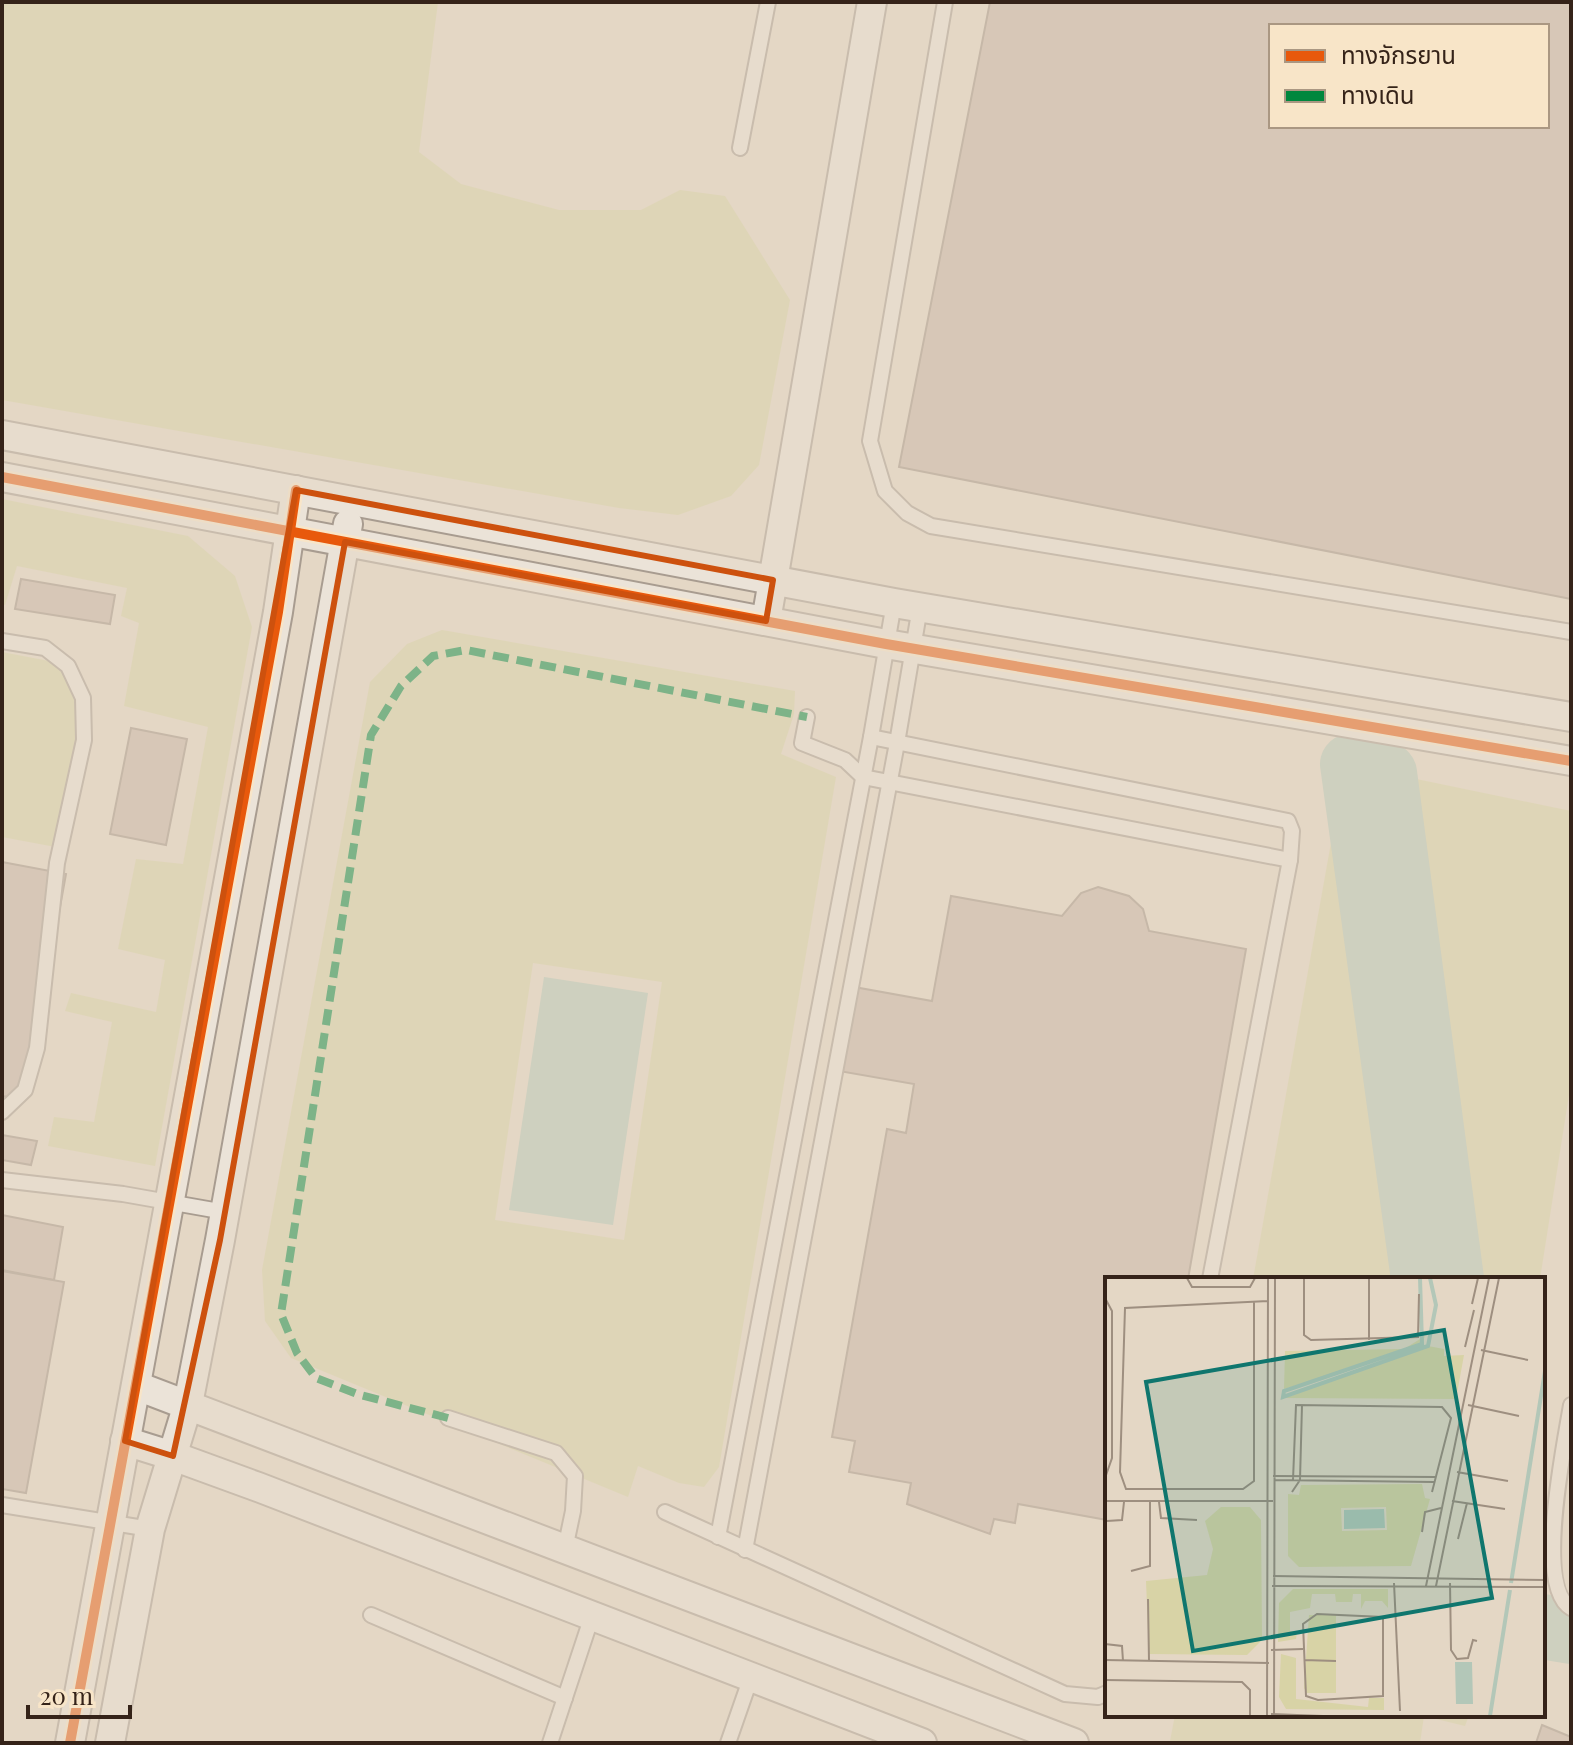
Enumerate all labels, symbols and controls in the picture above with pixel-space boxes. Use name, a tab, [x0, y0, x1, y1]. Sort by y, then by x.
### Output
legend	[1269, 24, 1549, 128]
text: ทางจักรยาน	[1341, 38, 1456, 70]
text: ทางเดิน	[1341, 78, 1415, 110]
inset map	[1105, 1277, 1545, 1717]
scale bar	[28, 1669, 130, 1719]
text: 20 m	[40, 1679, 93, 1711]

